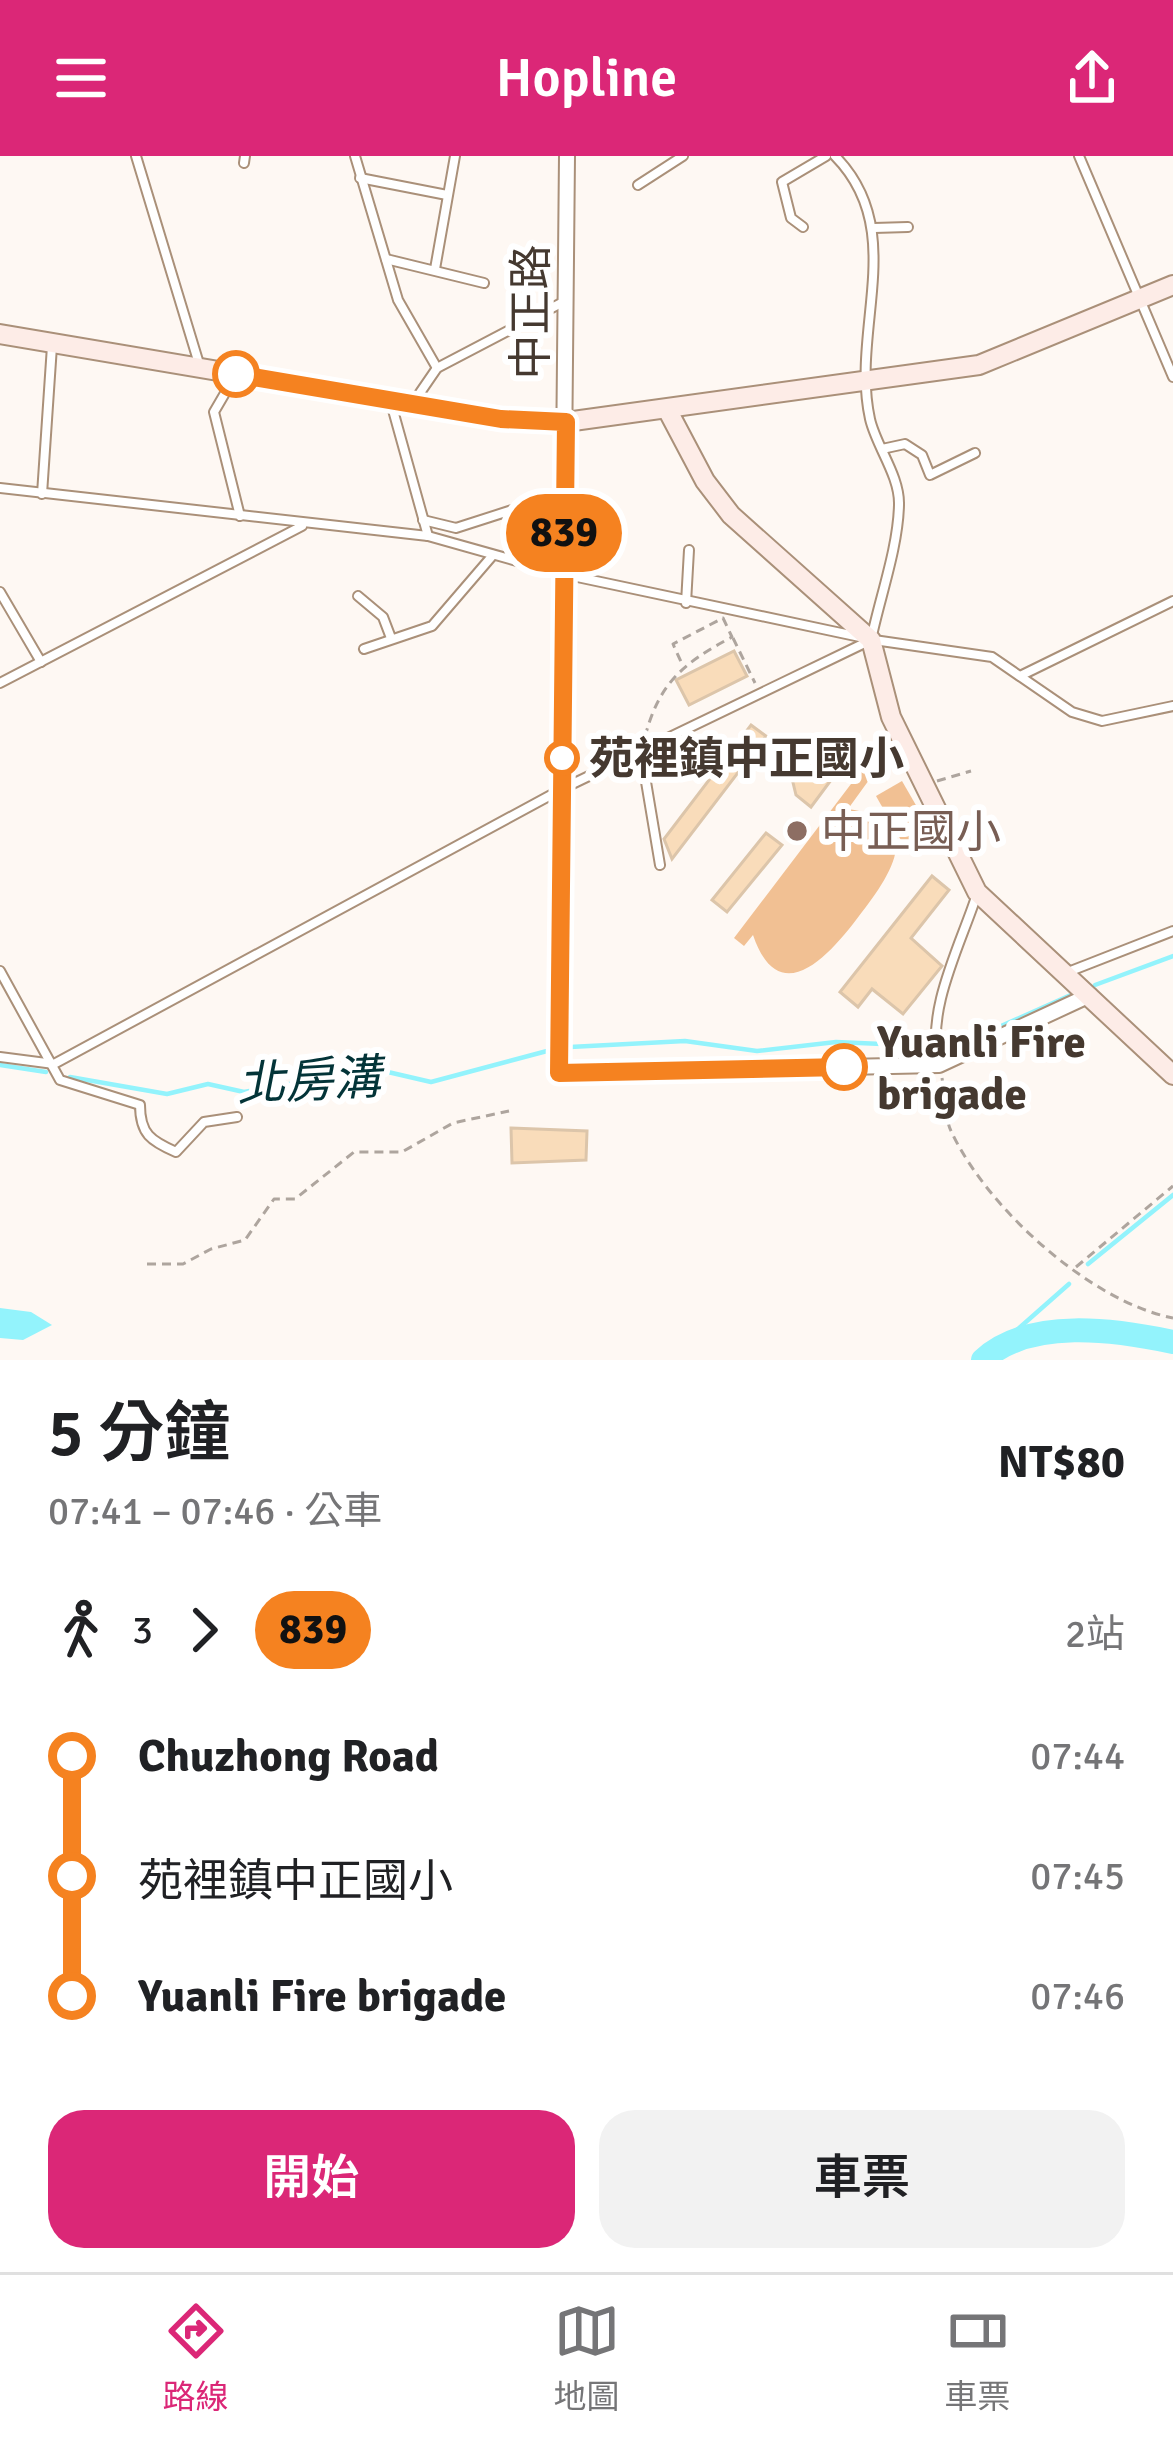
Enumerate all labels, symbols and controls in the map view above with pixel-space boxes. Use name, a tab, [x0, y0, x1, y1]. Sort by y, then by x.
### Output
icon: menu	[48, 45, 114, 111]
text: Hopline	[496, 45, 677, 112]
icon: share	[1059, 45, 1125, 111]
street label: 中正路	[504, 244, 559, 380]
unlabelled marker	[214, 352, 258, 396]
line badge: 839	[495, 494, 633, 572]
text: 839	[530, 507, 598, 558]
place label: 苑裡鎮中正國小	[589, 732, 904, 787]
marker: 苑裡鎮中正國小	[546, 742, 578, 774]
place label: 中正國小	[821, 805, 1001, 860]
marker: 中正國小	[784, 818, 810, 844]
place label: Yuanli Fire brigade	[876, 1015, 1086, 1122]
marker: Yuanli Fire brigade	[822, 1045, 866, 1089]
water label: 北房溝	[236, 1048, 389, 1115]
text: 5 分鐘	[48, 1393, 230, 1474]
text: NT$80	[998, 1435, 1125, 1490]
text: 07:41 – 07:46 · 公車	[48, 1487, 382, 1535]
icon: walk	[48, 1597, 114, 1663]
icon: forward	[171, 1597, 237, 1663]
text: 839	[279, 1604, 347, 1655]
text: 3	[132, 1606, 153, 1654]
text: 2站	[1065, 1610, 1125, 1658]
text: Chuzhong Road	[138, 1729, 439, 1784]
text: 07:44	[1030, 1732, 1125, 1780]
text: 07:45	[1030, 1852, 1125, 1900]
text: 苑裡鎮中正國小	[138, 1854, 453, 1909]
text: Yuanli Fire brigade	[138, 1969, 506, 2024]
text: 07:46	[1030, 1972, 1125, 2020]
button: 開始	[48, 2110, 575, 2248]
button: 車票	[599, 2110, 1125, 2248]
tab: 路線	[163, 2298, 229, 2418]
tab: 地圖	[554, 2298, 620, 2418]
tab: 車票	[945, 2298, 1011, 2418]

